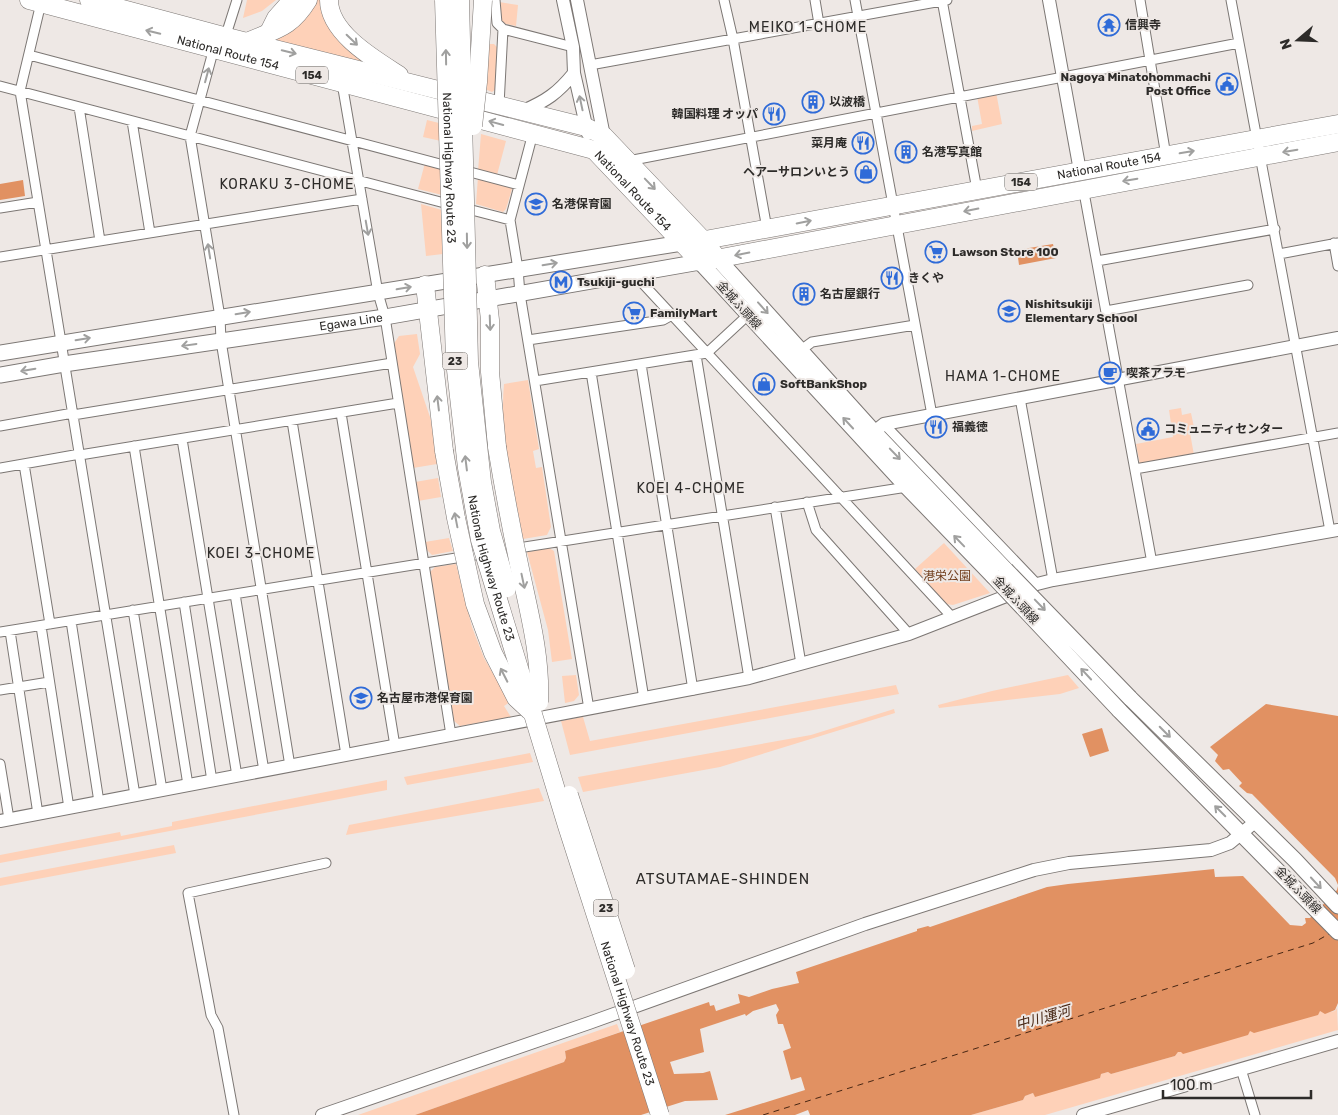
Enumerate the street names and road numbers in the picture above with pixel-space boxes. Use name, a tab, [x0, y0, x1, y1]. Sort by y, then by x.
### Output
street label: National Route 154	[175, 33, 281, 73]
road number: 154	[296, 66, 328, 84]
street label: National Highway Route 23	[440, 92, 458, 244]
street label: National Route 154	[592, 148, 674, 234]
street label: National Route 154	[1056, 149, 1163, 182]
road number: 154	[1005, 173, 1037, 190]
street label: 金城ふ頭線	[714, 278, 764, 332]
street label: Egawa Line	[318, 310, 384, 334]
road number: 23	[442, 352, 468, 370]
street label: National Highway Route 23	[465, 494, 517, 643]
street label: 金城ふ頭線	[990, 573, 1042, 627]
street label: 金城ふ頭線	[1272, 864, 1324, 916]
road number: 23	[594, 900, 618, 916]
street label: National Highway Route 23	[598, 940, 657, 1088]

